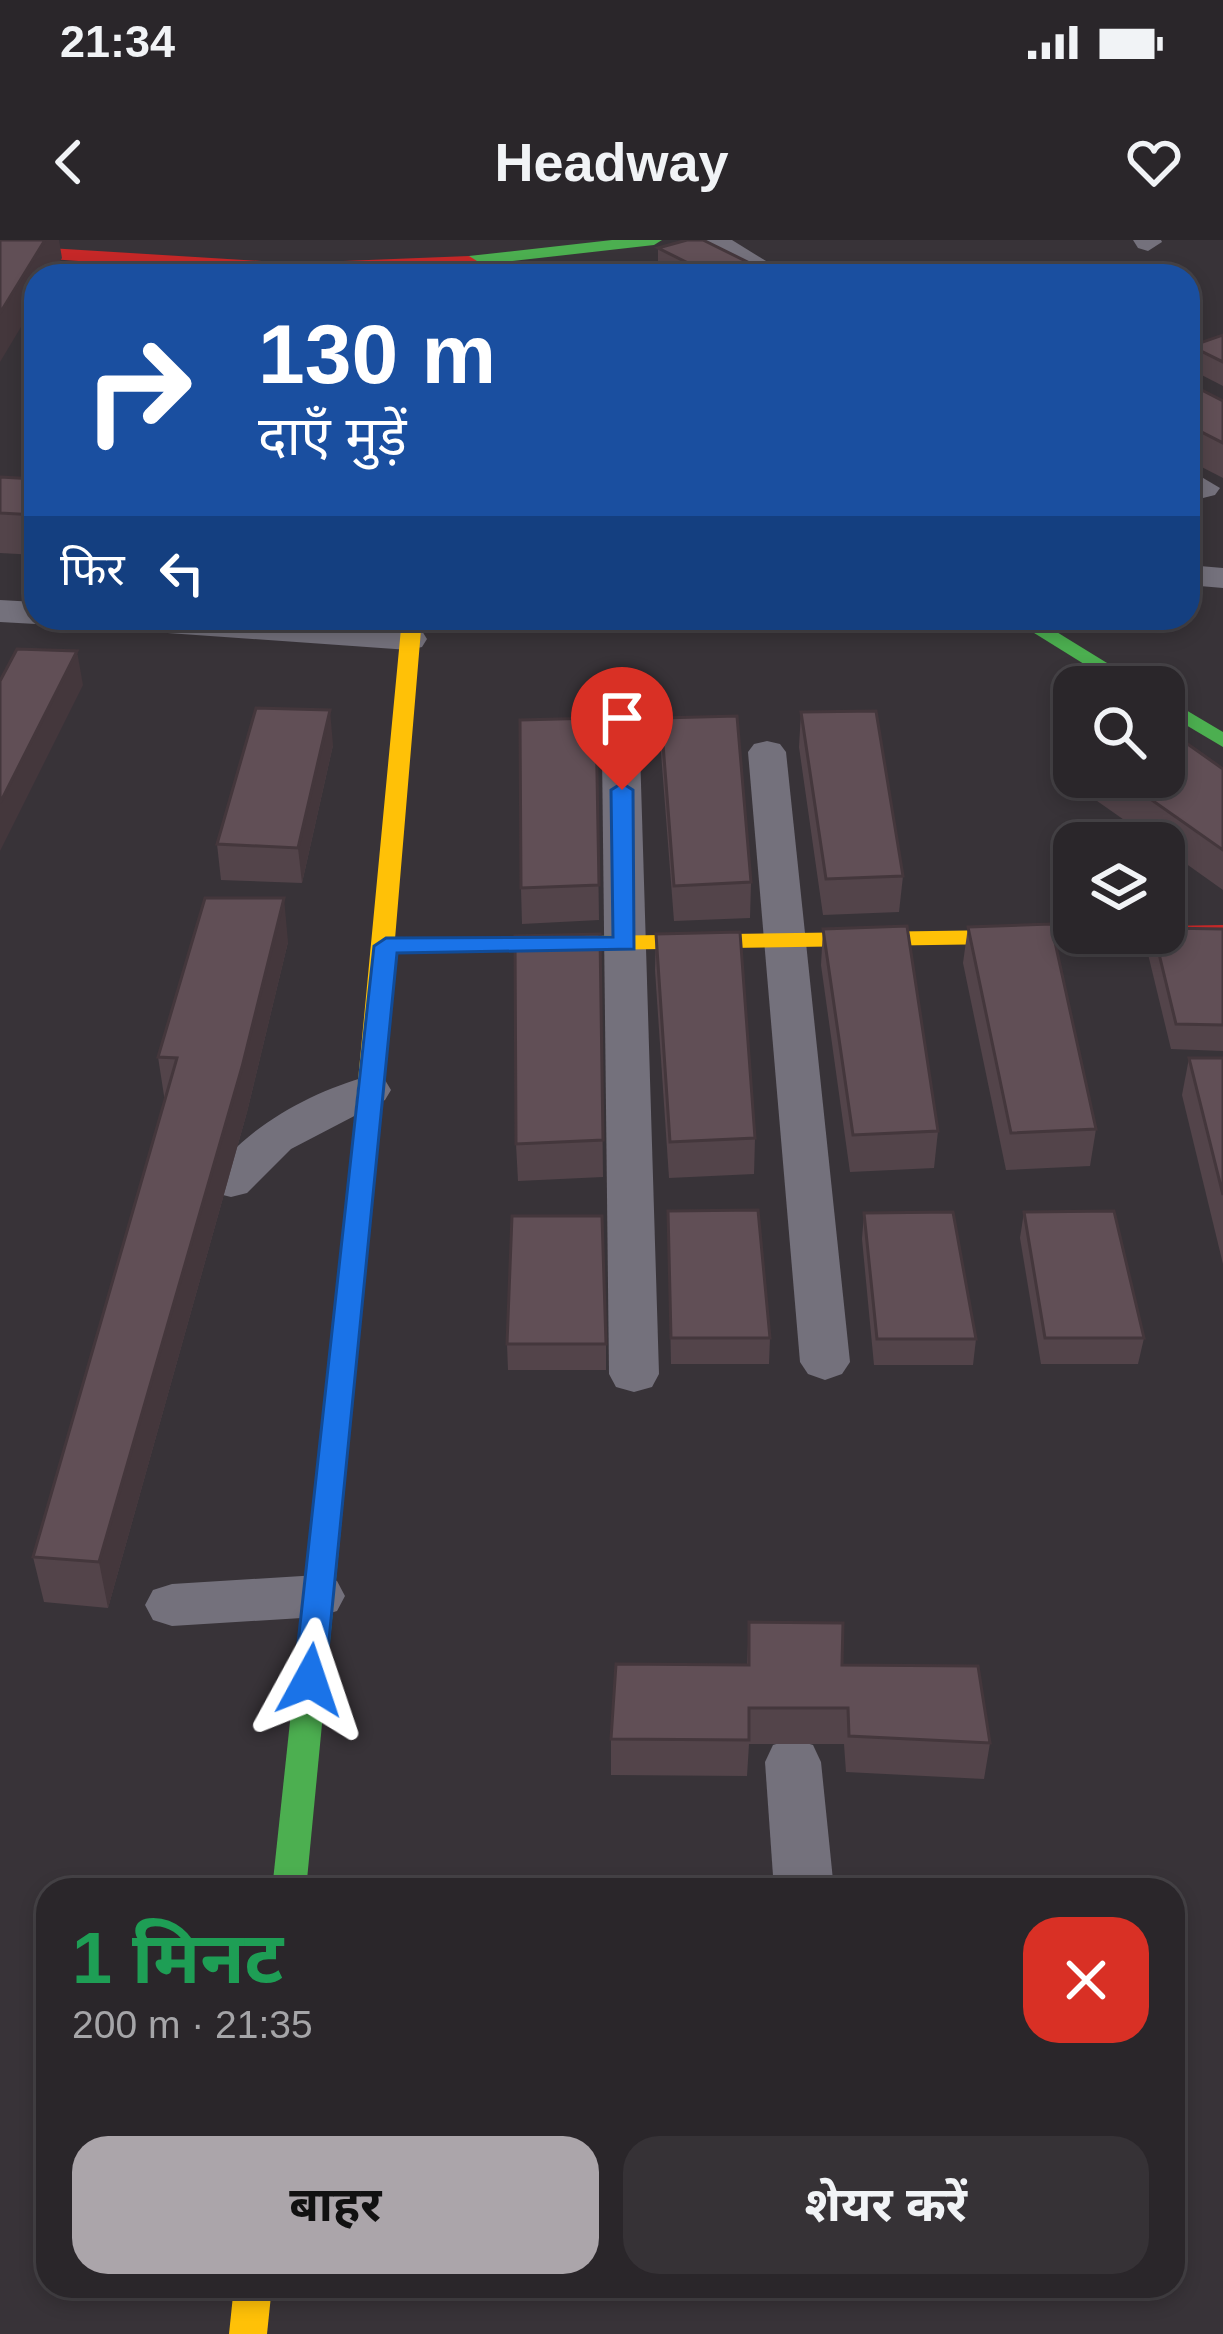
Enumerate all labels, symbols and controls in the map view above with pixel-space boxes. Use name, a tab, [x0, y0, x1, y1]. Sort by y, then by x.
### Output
text: 21:34	[60, 16, 175, 67]
icon: back	[36, 129, 102, 195]
icon: heart	[1121, 129, 1187, 195]
text: Headway	[494, 132, 729, 192]
text: 130 m	[258, 307, 496, 401]
icon: right	[60, 312, 216, 468]
text: दाएँ मुड़ें	[258, 406, 407, 466]
icon: left	[149, 540, 215, 606]
text: फिर	[60, 544, 125, 595]
map controls	[1053, 666, 1185, 954]
button: search	[1053, 666, 1185, 798]
pin	[571, 667, 673, 790]
icon: arrive	[589, 685, 655, 751]
button: layers	[1053, 822, 1185, 954]
position arrow	[247, 1617, 373, 1743]
button: close	[1023, 1917, 1149, 2043]
text: 1 मिनट	[72, 1918, 283, 1998]
text: 200 m · 21:35	[72, 2003, 313, 2046]
button: बाहर	[72, 2136, 599, 2274]
button: शेयर करें	[623, 2136, 1149, 2274]

